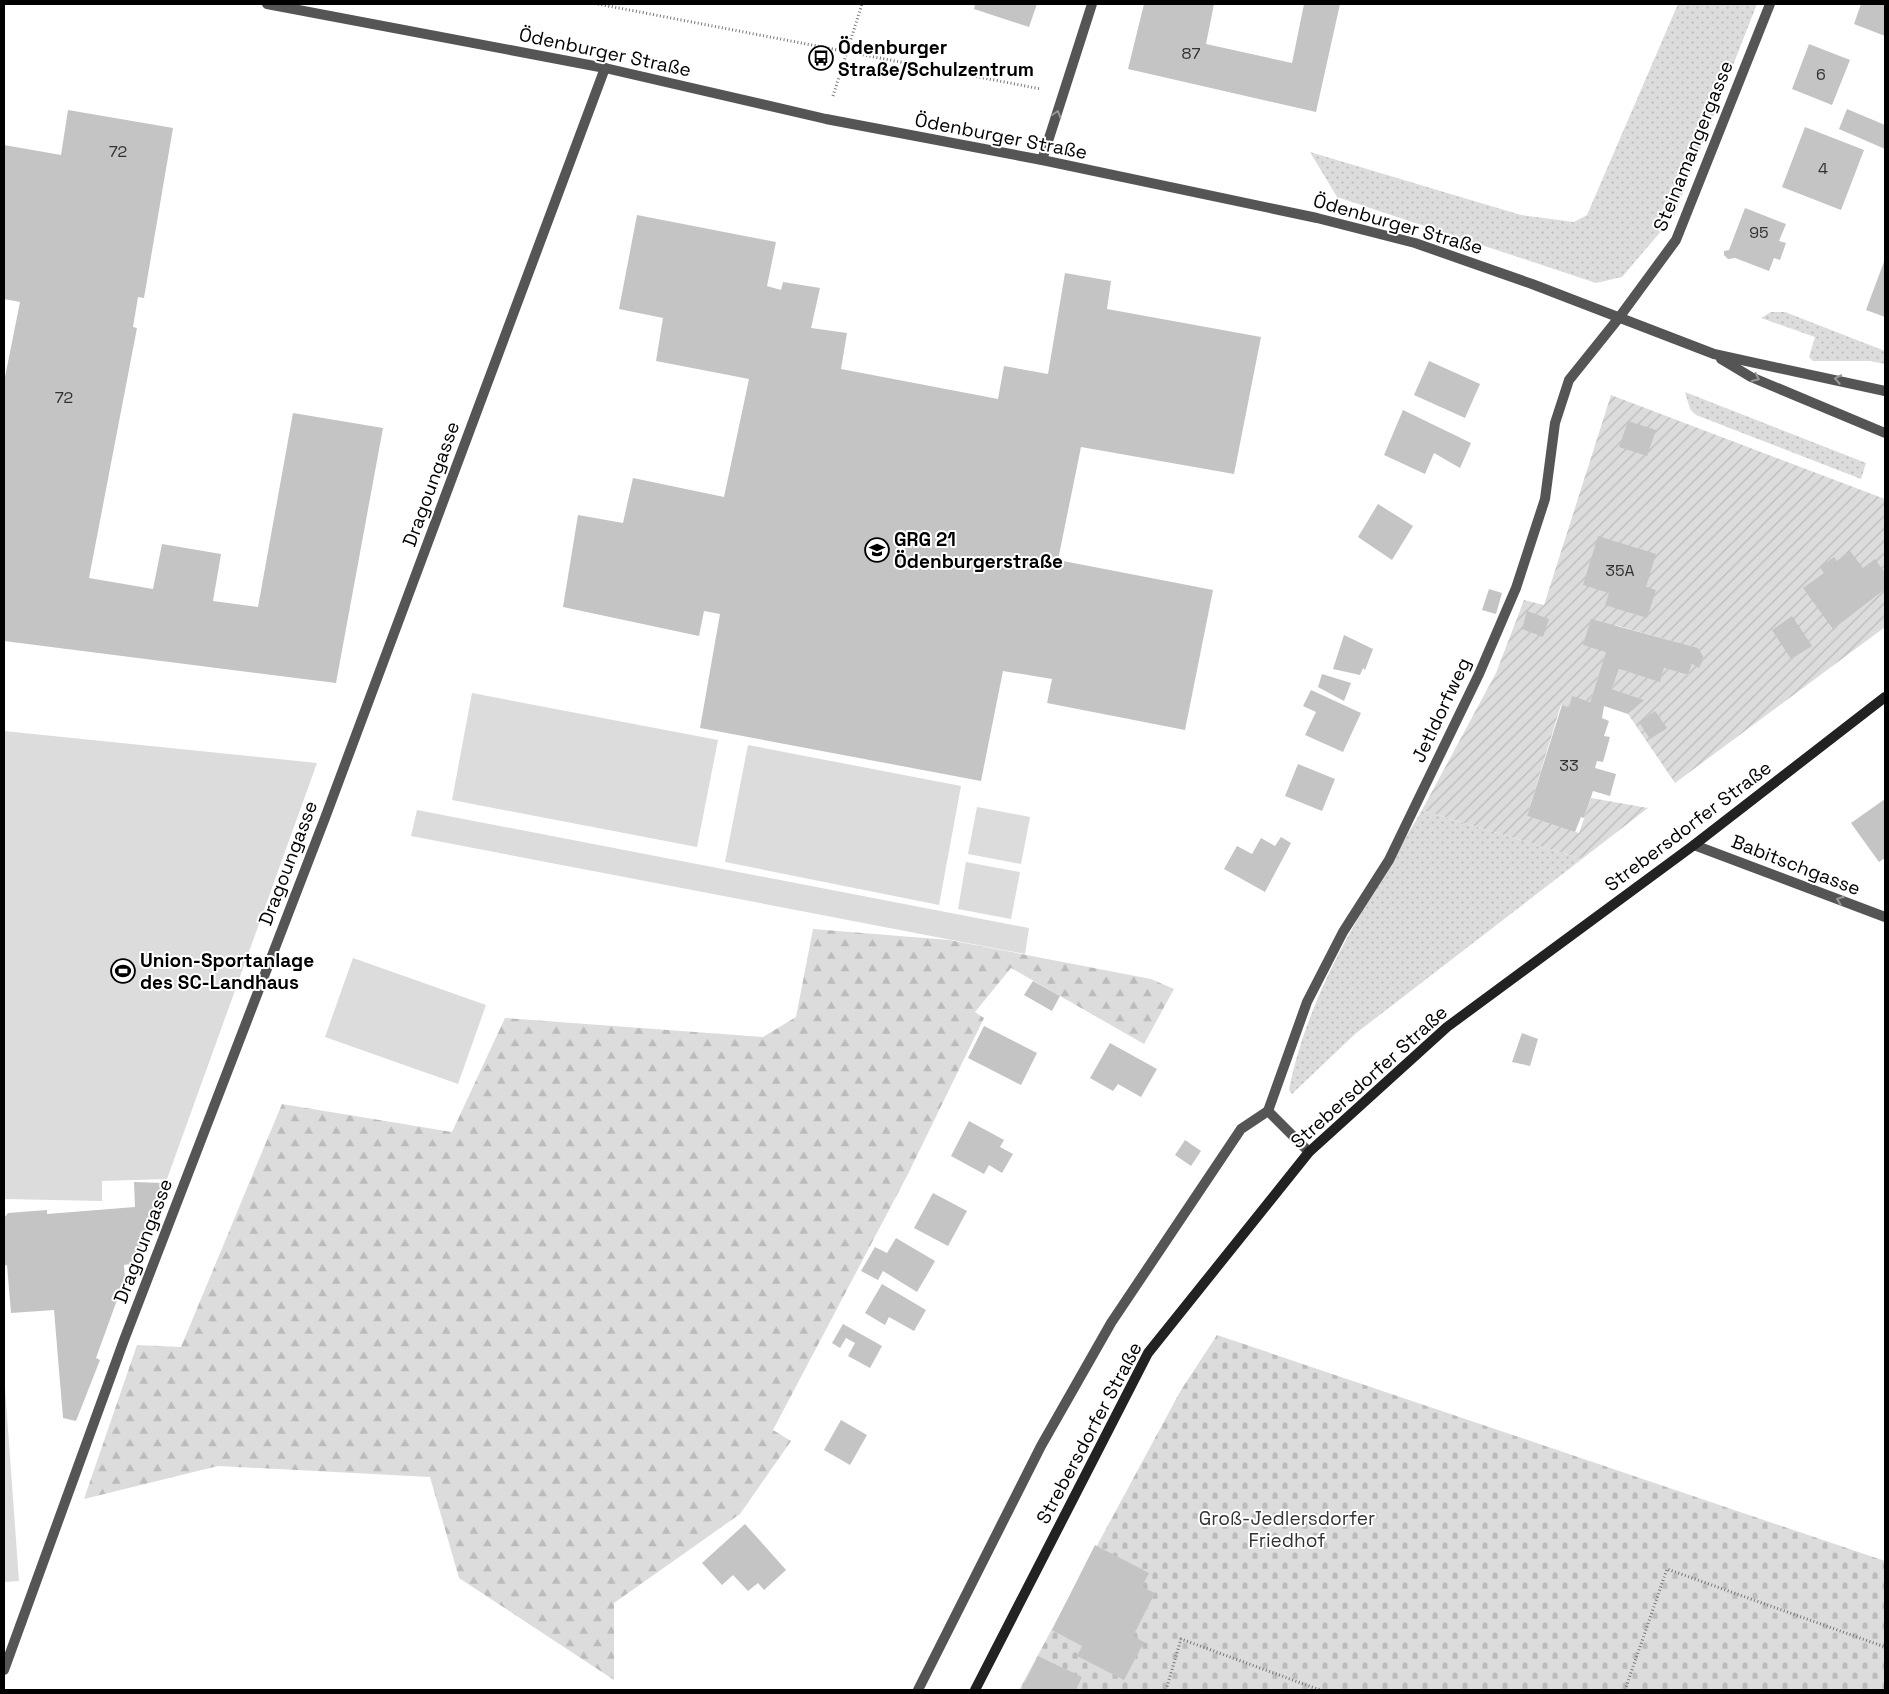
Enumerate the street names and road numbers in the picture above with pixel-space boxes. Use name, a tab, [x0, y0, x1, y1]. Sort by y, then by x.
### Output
street label: Ödenburger Straße	[517, 22, 693, 82]
street label: Steinamangergasse	[1647, 57, 1739, 235]
street label: Ödenburger Straße	[913, 107, 1089, 165]
street label: Ödenburger Straße	[1310, 188, 1486, 260]
street label: Dragoungasse	[397, 418, 465, 550]
street label: Jetldorfweg	[1406, 653, 1476, 767]
street label: Strebersdorfer Straße	[1600, 755, 1776, 897]
street label: Dragoungasse	[253, 797, 323, 929]
street label: Babitschgasse	[1728, 829, 1864, 901]
street label: Strebersdorfer Straße	[1285, 1000, 1453, 1154]
street label: Dragoungasse	[108, 1175, 178, 1307]
street label: Strebersdorfer Straße	[1030, 1338, 1148, 1528]

